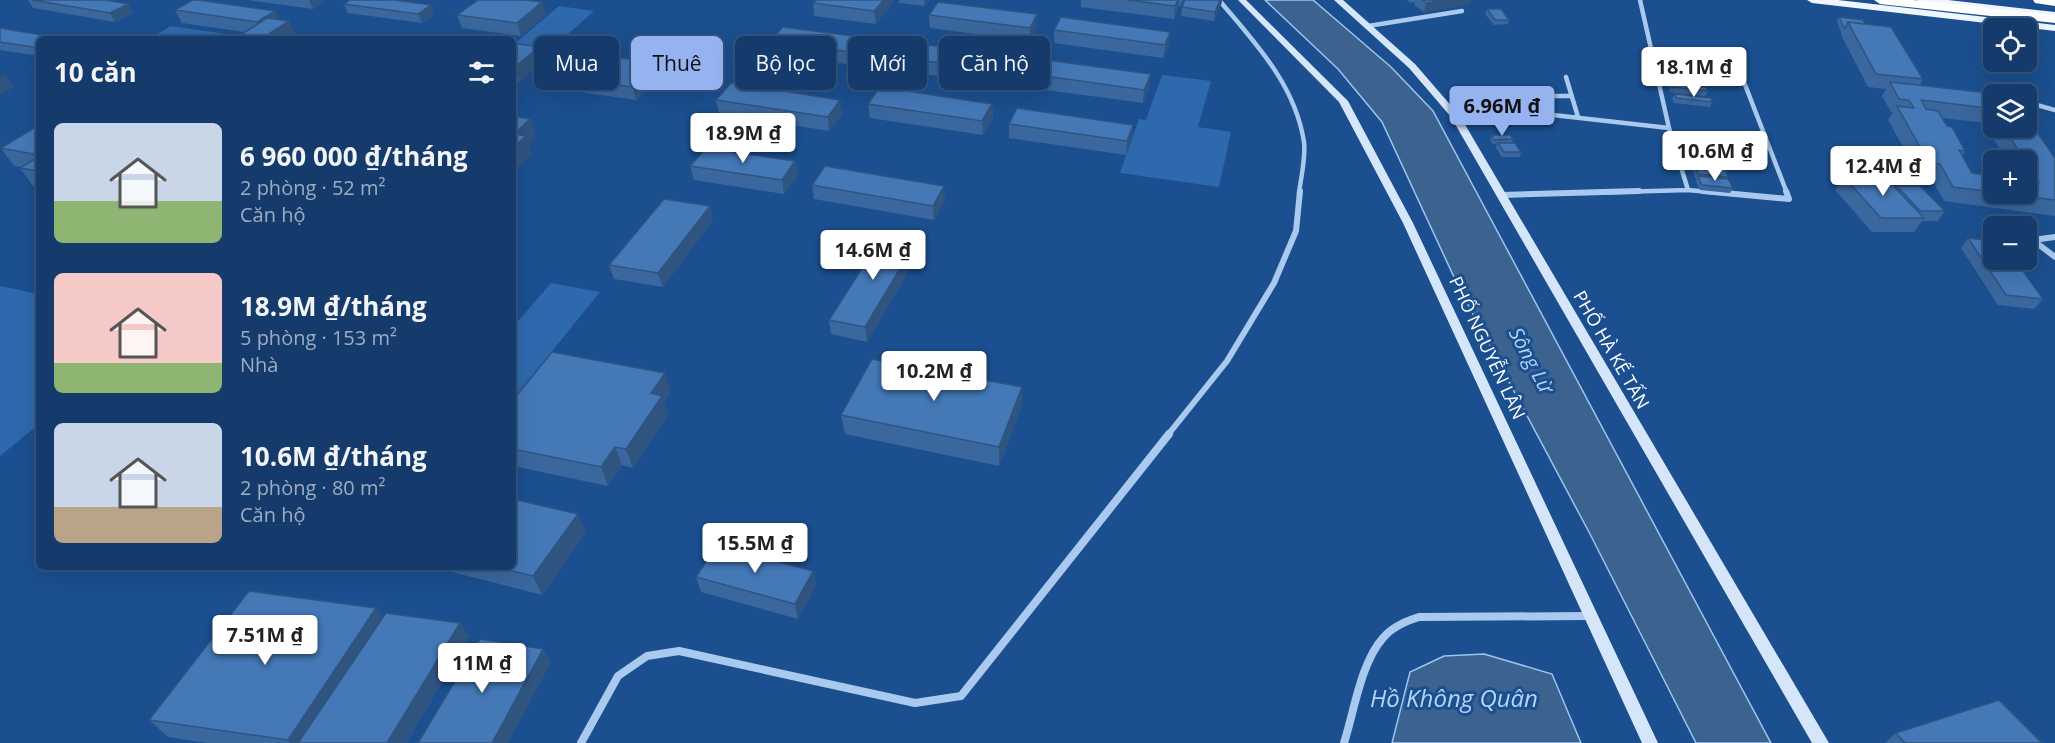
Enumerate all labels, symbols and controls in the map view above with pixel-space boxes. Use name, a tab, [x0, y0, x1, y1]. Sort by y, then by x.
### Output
map controls	[1983, 18, 2037, 270]
button: locate	[1983, 18, 2037, 72]
chip: Mua	[534, 36, 619, 90]
chip: Thuê	[631, 36, 723, 90]
chip: Bộ lọc	[735, 36, 836, 90]
chip: Mới	[848, 36, 927, 90]
chip: Căn hộ	[939, 36, 1050, 90]
pin: 18.1M ₫	[1639, 47, 1749, 98]
text: 18.1M ₫	[1655, 53, 1733, 80]
text: 10 căn	[54, 54, 137, 90]
icon: filters	[465, 56, 498, 89]
button: layers	[1983, 84, 2037, 138]
pin: 6.96M ₫	[1447, 86, 1557, 137]
text: 6.96M ₫	[1463, 92, 1541, 119]
pin: 18.9M ₫	[688, 113, 798, 164]
text: 18.9M ₫	[704, 119, 782, 146]
pin: 10.6M ₫	[1660, 131, 1770, 182]
text: 10.6M ₫	[1676, 137, 1754, 164]
text: 6 960 000 ₫/tháng	[240, 138, 468, 174]
pin: 12.4M ₫	[1828, 146, 1938, 197]
icon: home	[102, 147, 174, 219]
button: +	[1983, 150, 2037, 204]
text: 12.4M ₫	[1844, 152, 1922, 179]
text: 2 phòng · 52 m²	[240, 174, 385, 201]
text: Căn hộ	[240, 201, 305, 228]
button: −	[1983, 216, 2037, 270]
pin: 14.6M ₫	[818, 230, 928, 281]
text: 14.6M ₫	[834, 236, 912, 263]
street label: PHỐ NGUYỄN LÂN	[1444, 272, 1532, 423]
street label: PHỐ HÀ KẾ TẤN	[1568, 286, 1655, 413]
text: 18.9M ₫/tháng	[240, 288, 427, 324]
icon: home	[102, 297, 174, 369]
water label: Sông Lừ	[1503, 322, 1561, 399]
text: 5 phòng · 153 m²	[240, 324, 397, 351]
text: Nhà	[240, 351, 278, 378]
pin: 10.2M ₫	[879, 351, 989, 402]
text: 10.2M ₫	[895, 357, 973, 384]
text: 10.6M ₫/tháng	[240, 438, 427, 474]
icon: home	[102, 447, 174, 519]
text: 2 phòng · 80 m²	[240, 474, 385, 501]
text: Căn hộ	[240, 501, 305, 528]
pin: 15.5M ₫	[700, 523, 810, 574]
text: 15.5M ₫	[716, 529, 794, 556]
pin: 7.51M ₫	[210, 615, 320, 666]
text: 7.51M ₫	[226, 621, 304, 648]
pin: 11M ₫	[440, 643, 524, 694]
text: 11M ₫	[452, 649, 512, 676]
water label: Hồ Không Quân	[1370, 681, 1538, 714]

